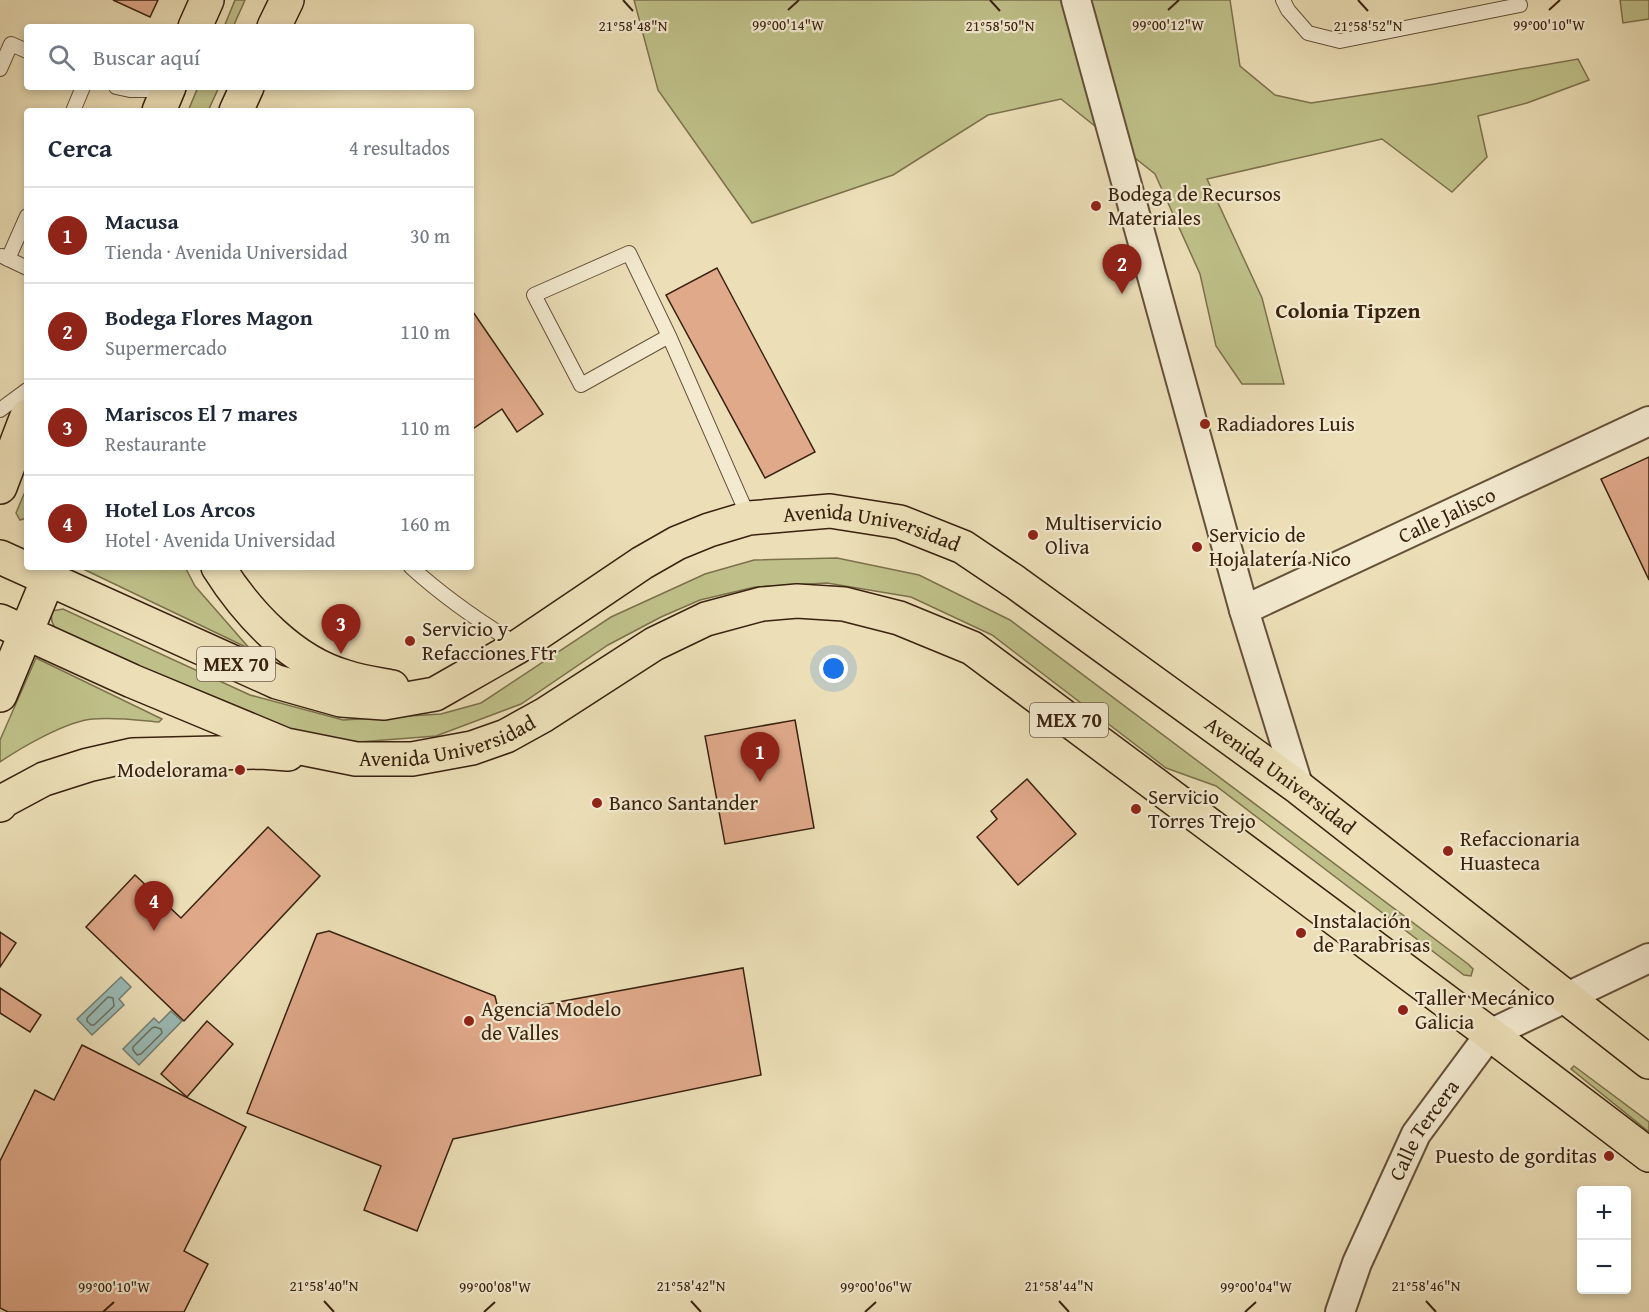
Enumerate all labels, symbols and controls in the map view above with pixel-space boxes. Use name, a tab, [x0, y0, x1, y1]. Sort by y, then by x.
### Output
text: 99°00'14"W	[752, 14, 824, 35]
text: 99°00'12"W	[1132, 14, 1204, 35]
text: 99°00'10"W	[1513, 14, 1585, 35]
text: 21°58'48"N	[599, 15, 668, 36]
text: 21°58'50"N	[966, 15, 1035, 36]
text: 21°58'52"N	[1334, 15, 1403, 36]
search box	[24, 24, 474, 90]
icon: search	[45, 41, 78, 74]
text: Buscar aquí	[93, 41, 200, 73]
text: Cerca	[48, 128, 112, 167]
text: 4 resultados	[349, 133, 450, 162]
place label: Bodega de Recursos Materiales	[1108, 178, 1281, 233]
marker: Bodega de Recursos Materiales	[1089, 199, 1103, 213]
text: Macusa	[105, 205, 179, 237]
text: 1	[62, 221, 73, 250]
text: 30 m	[410, 221, 450, 250]
text: Tienda · Avenida Universidad	[105, 237, 348, 266]
pin: 2	[1102, 244, 1142, 294]
district label: Colonia Tipzen	[1275, 294, 1421, 326]
text: Bodega Flores Magon	[105, 301, 313, 333]
text: 2	[62, 317, 73, 346]
text: 110 m	[400, 317, 450, 346]
text: Supermercado	[105, 333, 227, 362]
text: Mariscos El 7 mares	[105, 397, 298, 429]
place label: Radiadores Luis	[1217, 408, 1355, 439]
text: 3	[62, 413, 73, 442]
text: 110 m	[400, 413, 450, 442]
marker: Radiadores Luis	[1198, 417, 1212, 431]
text: Restaurante	[105, 429, 206, 458]
street label: Calle Jalisco	[1393, 479, 1501, 551]
text: Hotel Los Arcos	[105, 493, 255, 525]
street label: Avenida Universidad	[782, 495, 966, 560]
place label: Multiservicio Oliva	[1045, 507, 1162, 562]
text: 4	[62, 509, 73, 538]
text: 160 m	[400, 509, 450, 538]
place label: Servicio de Hojalatería Nico	[1209, 519, 1351, 574]
text: Hotel · Avenida Universidad	[105, 525, 336, 554]
marker: Multiservicio Oliva	[1026, 528, 1040, 542]
marker: Servicio de Hojalatería Nico	[1190, 540, 1204, 554]
pin: 3	[322, 604, 360, 654]
place label: Servicio y Refacciones Ftr	[422, 613, 557, 668]
marker: Servicio y Refacciones Ftr	[403, 634, 417, 648]
road number: MEX 70	[197, 647, 275, 681]
your location	[819, 654, 848, 683]
road number: MEX 70	[1030, 703, 1108, 737]
street label: Avenida Universidad	[359, 706, 542, 774]
street label: Avenida Universidad	[1198, 709, 1363, 842]
pin: 1	[740, 732, 780, 782]
place label: Modelorama	[117, 754, 228, 785]
marker: Modelorama	[233, 763, 247, 777]
place label: Servicio Torres Trejo	[1148, 781, 1256, 836]
place label: Banco Santander	[609, 787, 758, 818]
marker: Banco Santander	[590, 796, 604, 810]
marker: Servicio Torres Trejo	[1129, 802, 1143, 816]
place label: Refaccionaria Huasteca	[1460, 823, 1580, 878]
marker: Refaccionaria Huasteca	[1441, 844, 1455, 858]
pin: 4	[134, 882, 174, 931]
place label: Instalación de Parabrisas	[1313, 905, 1430, 960]
marker: Instalación de Parabrisas	[1294, 926, 1308, 940]
place label: Taller Mecánico Galicia	[1415, 982, 1555, 1037]
place label: Agencia Modelo de Valles	[481, 993, 621, 1048]
marker: Taller Mecánico Galicia	[1396, 1003, 1410, 1017]
marker: Agencia Modelo de Valles	[462, 1014, 476, 1028]
street label: Calle Tercera	[1381, 1073, 1466, 1186]
place label: Puesto de gorditas	[1435, 1140, 1597, 1171]
marker: Puesto de gorditas	[1602, 1149, 1616, 1163]
map controls	[1577, 1186, 1631, 1294]
button: +	[1577, 1186, 1631, 1240]
button: −	[1577, 1240, 1631, 1294]
text: 21°58'40"N	[290, 1275, 359, 1296]
text: 21°58'42"N	[657, 1275, 726, 1296]
text: 21°58'44"N	[1025, 1275, 1094, 1296]
text: 21°58'46"N	[1392, 1275, 1461, 1296]
text: 99°00'10"W	[78, 1276, 150, 1297]
text: 99°00'08"W	[459, 1276, 531, 1297]
text: 99°00'06"W	[840, 1276, 912, 1297]
text: 99°00'04"W	[1220, 1276, 1292, 1297]

